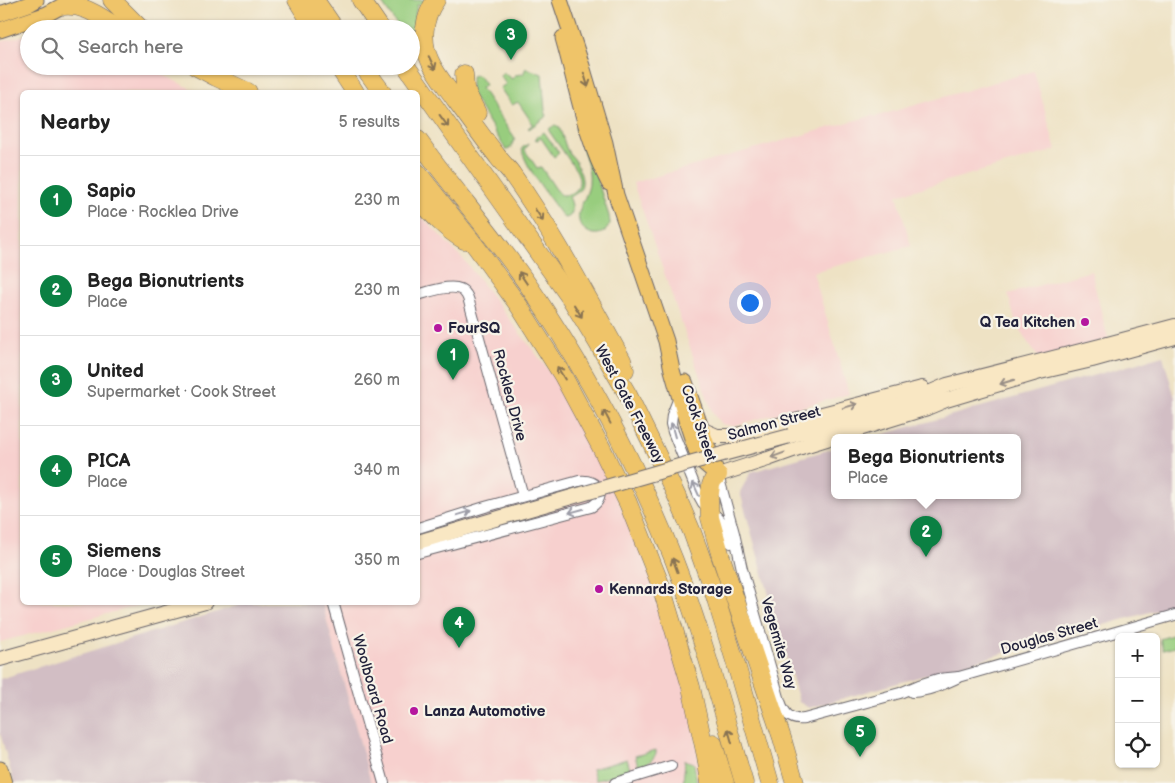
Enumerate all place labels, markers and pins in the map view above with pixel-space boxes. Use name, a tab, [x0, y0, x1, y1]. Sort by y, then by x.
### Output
pin: 3	[495, 19, 527, 60]
place label: Q Tea Kitchen	[980, 313, 1075, 332]
marker: Q Tea Kitchen	[1079, 316, 1091, 328]
place label: FourSQ	[448, 319, 500, 338]
marker: FourSQ	[432, 322, 444, 334]
pin: 1	[437, 339, 469, 380]
pin: 2	[910, 516, 942, 557]
place label: Kennards Storage	[609, 580, 733, 599]
marker: Kennards Storage	[593, 583, 605, 595]
pin: 4	[443, 607, 475, 648]
place label: Lanza Automotive	[424, 702, 546, 721]
marker: Lanza Automotive	[408, 705, 420, 717]
pin: 5	[844, 716, 876, 757]

